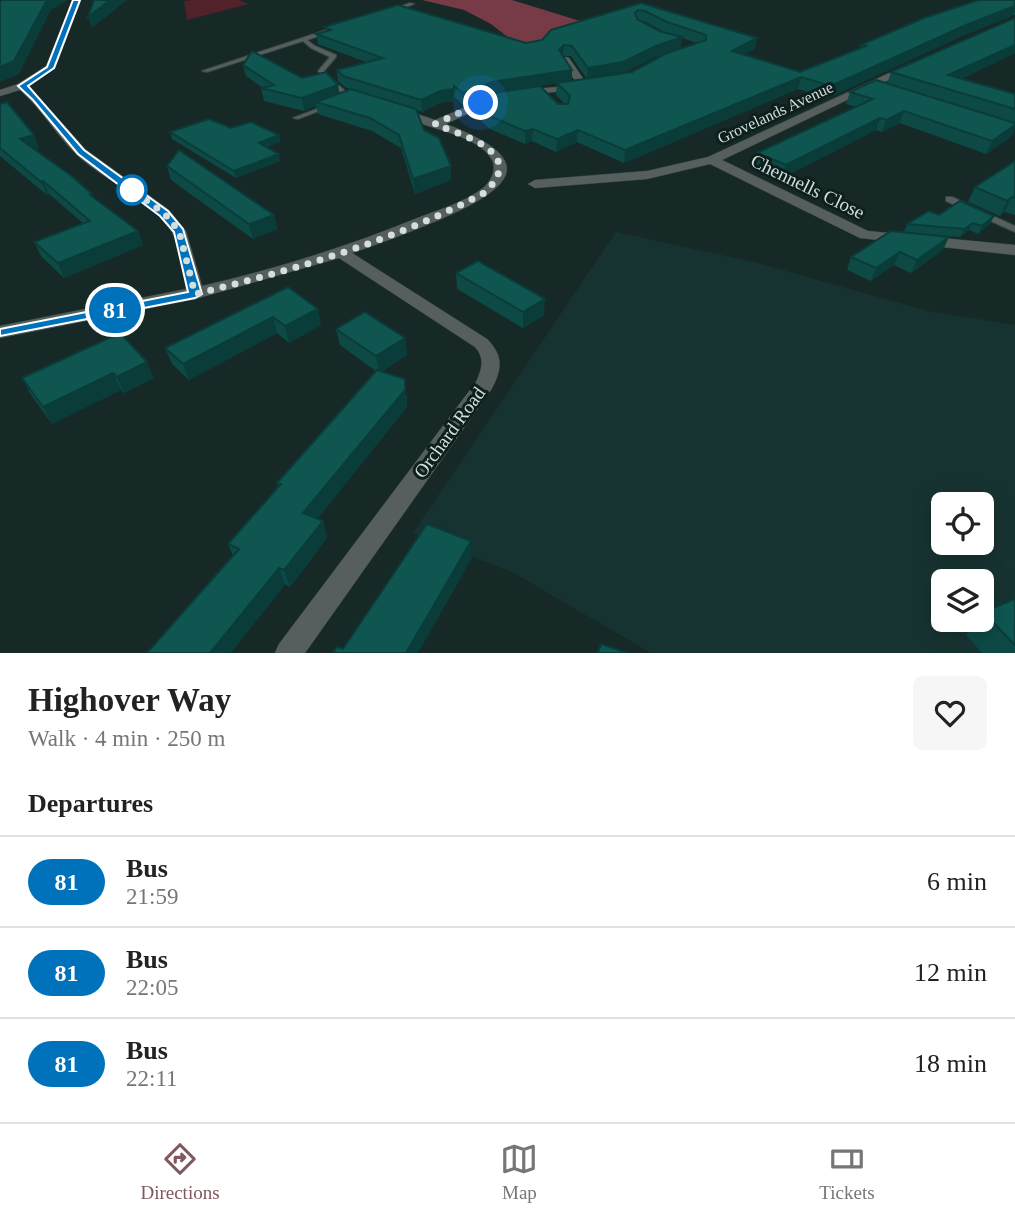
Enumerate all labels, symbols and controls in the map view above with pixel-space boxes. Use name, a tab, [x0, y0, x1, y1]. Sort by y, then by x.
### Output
street label: Grovelands Avenue	[715, 78, 836, 147]
your location	[463, 85, 498, 120]
street label: Chennells Close	[747, 150, 868, 223]
unlabelled marker	[117, 175, 147, 205]
line badge: 81	[83, 287, 146, 333]
text: 81	[103, 297, 127, 323]
street label: Orchard Road	[409, 382, 490, 482]
map controls	[931, 492, 994, 632]
button: locate	[931, 492, 994, 555]
button: layers	[931, 569, 994, 632]
button: heart	[913, 676, 987, 750]
text: Highover Way	[28, 682, 231, 718]
text: Walk · 4 min · 250 m	[28, 726, 225, 751]
text: Departures	[28, 789, 153, 818]
text: Bus	[126, 854, 168, 883]
text: 6 min	[927, 867, 987, 896]
text: 81	[55, 869, 79, 895]
text: 21:59	[126, 884, 178, 909]
text: Bus	[126, 945, 168, 974]
text: 12 min	[914, 958, 987, 987]
text: 81	[55, 960, 79, 986]
text: 22:05	[126, 975, 178, 1000]
text: Bus	[126, 1036, 168, 1065]
text: 18 min	[914, 1049, 987, 1078]
text: 81	[55, 1051, 79, 1077]
text: 22:11	[126, 1066, 178, 1091]
tab: Directions	[140, 1140, 220, 1204]
tab: Map	[500, 1140, 538, 1204]
tab: Tickets	[819, 1140, 875, 1204]

